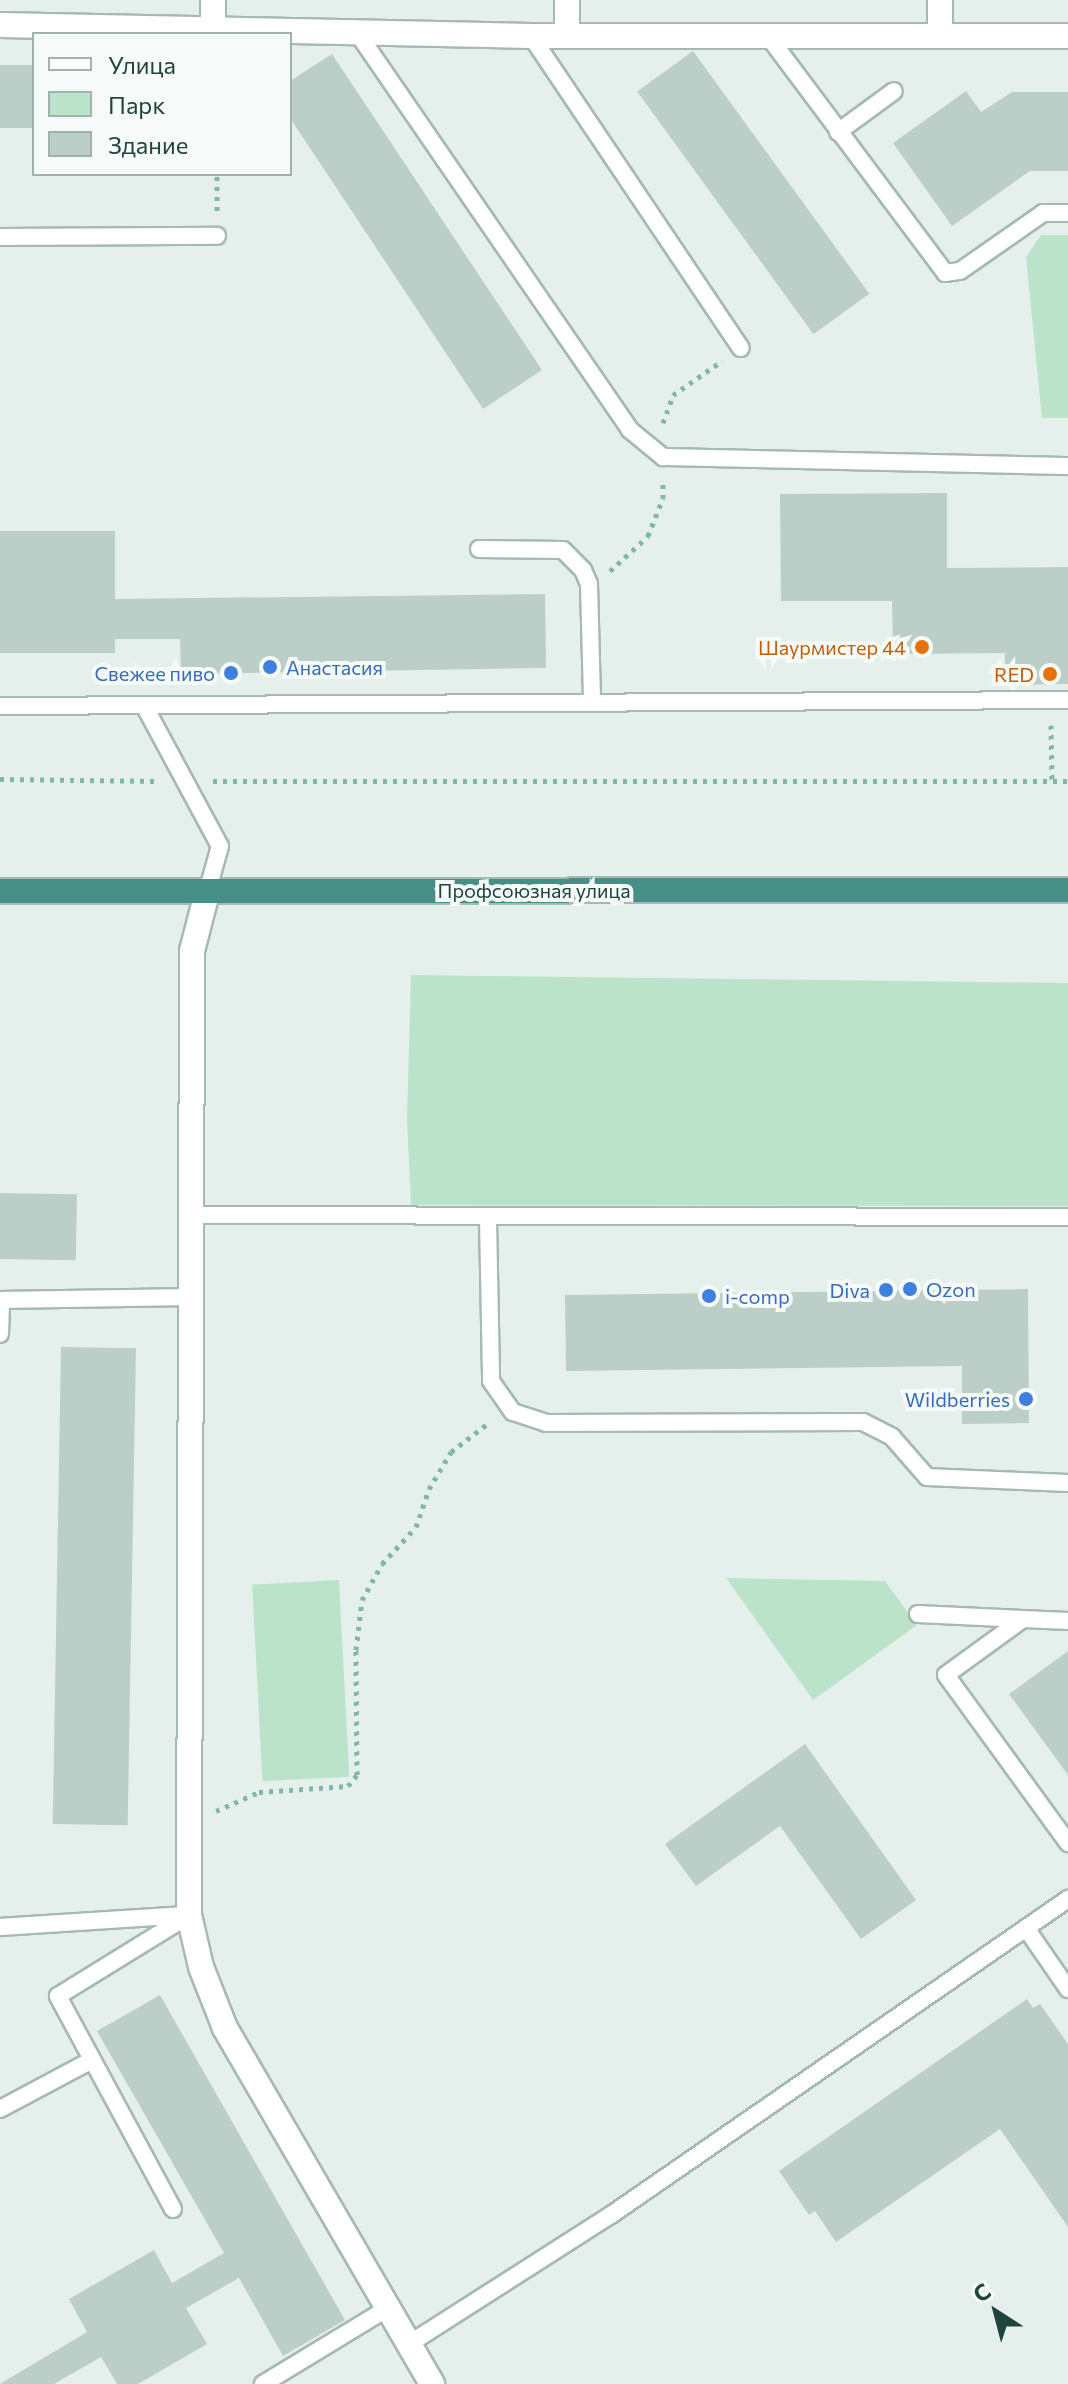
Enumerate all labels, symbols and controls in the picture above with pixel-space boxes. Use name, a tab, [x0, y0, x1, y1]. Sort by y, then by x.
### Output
legend	[32, 32, 292, 176]
text: Улица	[108, 50, 176, 79]
text: Парк	[108, 90, 165, 119]
text: Здание	[108, 130, 188, 159]
place label: Шаурмистер 44	[758, 635, 906, 659]
marker: Шаурмистер 44	[913, 638, 931, 656]
place label: Анастасия	[286, 655, 383, 679]
marker: Анастасия	[261, 658, 279, 676]
place label: Свежее пиво	[94, 661, 215, 685]
place label: RED	[994, 662, 1034, 686]
marker: Свежее пиво	[222, 664, 240, 682]
marker: RED	[1041, 665, 1059, 683]
street label: Профсоюзная улица	[437, 878, 631, 902]
place label: Ozon	[926, 1277, 976, 1301]
place label: Diva	[830, 1278, 870, 1302]
marker: Ozon	[901, 1280, 919, 1298]
marker: Diva	[877, 1281, 895, 1299]
place label: i-comp	[725, 1284, 790, 1308]
marker: i-comp	[700, 1287, 718, 1305]
place label: Wildberries	[905, 1387, 1010, 1411]
marker: Wildberries	[1017, 1390, 1035, 1408]
north arrow	[956, 2272, 1036, 2352]
text: С	[968, 2277, 996, 2308]

